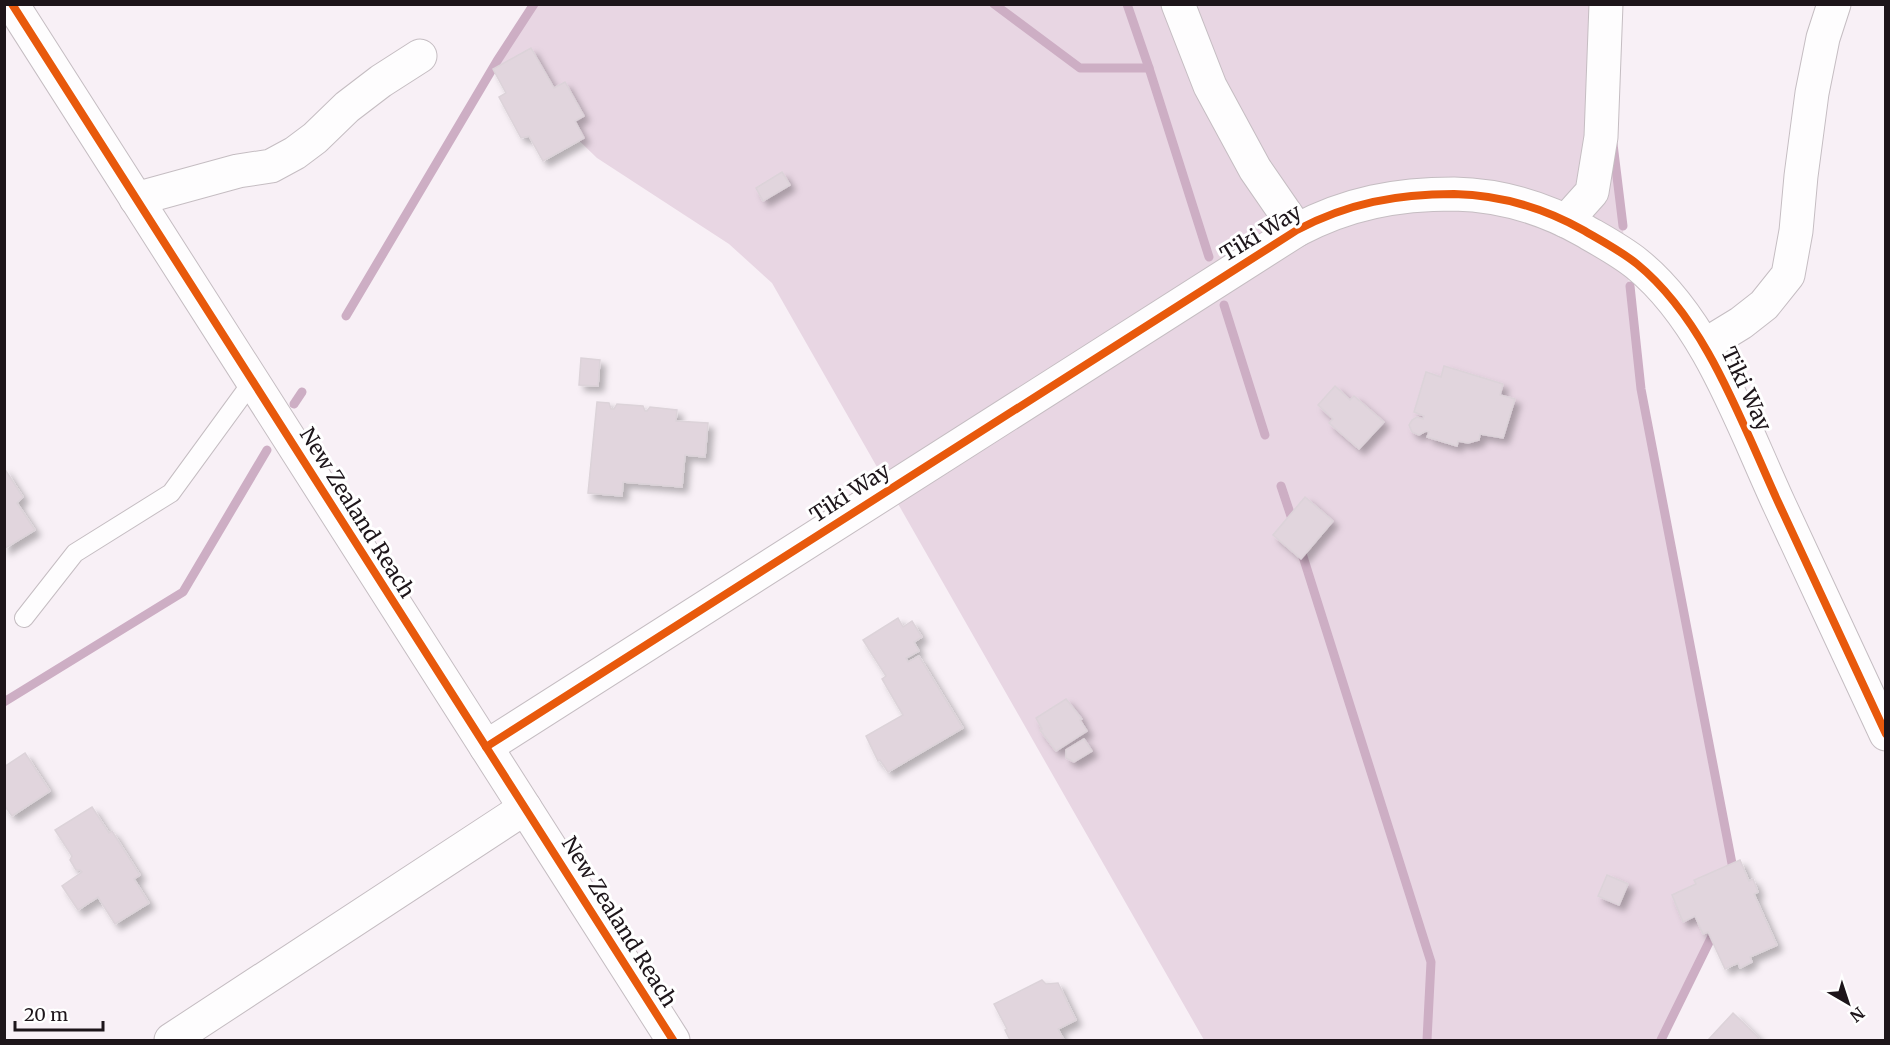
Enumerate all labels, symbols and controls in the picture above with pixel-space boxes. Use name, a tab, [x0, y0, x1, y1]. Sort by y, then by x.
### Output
street label: Tiki Way	[1215, 197, 1307, 267]
street label: Tiki Way	[1715, 342, 1778, 436]
street label: New Zealand Reach	[294, 422, 421, 603]
street label: Tiki Way	[805, 456, 895, 528]
street label: New Zealand Reach	[556, 831, 683, 1012]
north arrow	[1818, 973, 1878, 1033]
scale bar	[15, 994, 104, 1032]
text: 20 m	[24, 1003, 68, 1026]
text: N	[1846, 1003, 1869, 1027]

